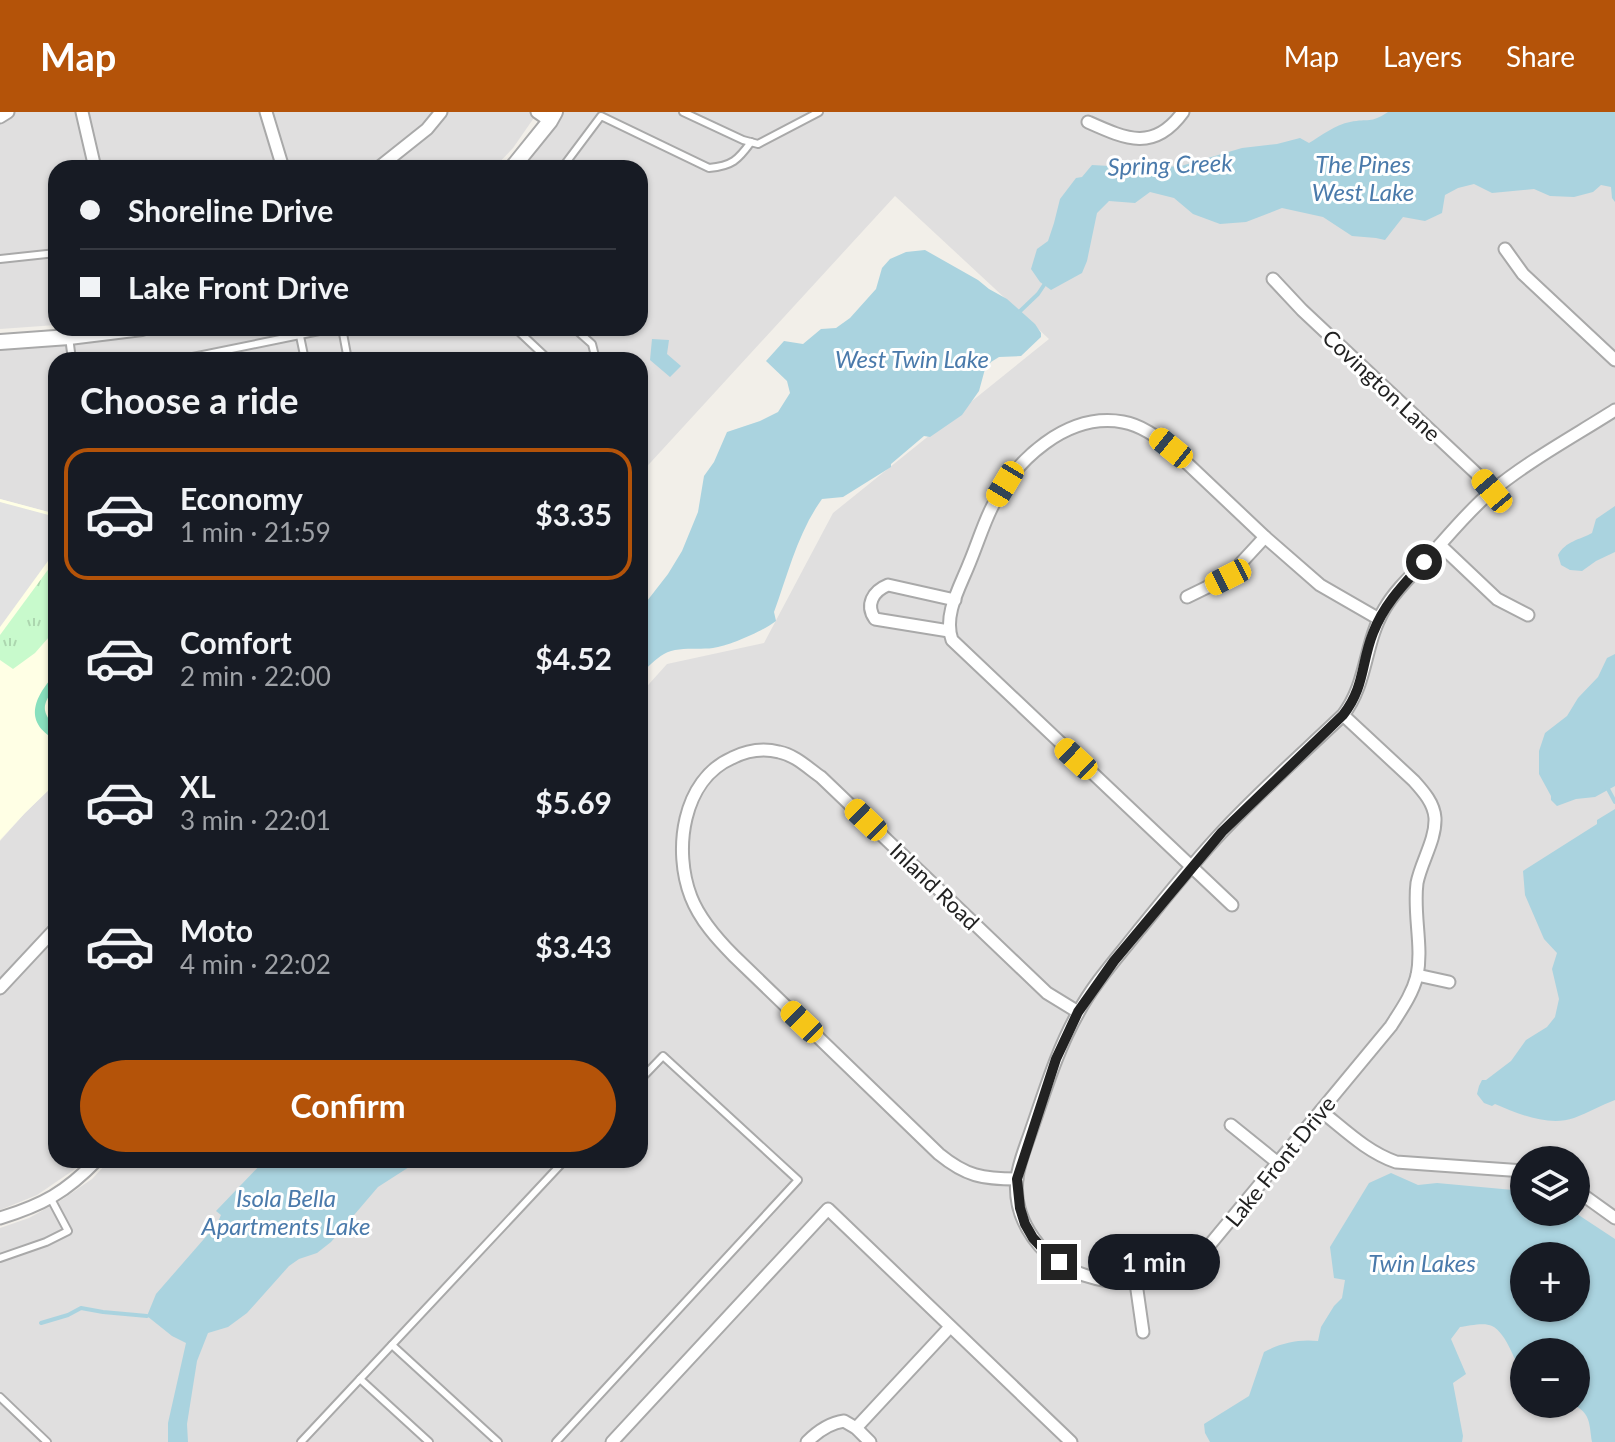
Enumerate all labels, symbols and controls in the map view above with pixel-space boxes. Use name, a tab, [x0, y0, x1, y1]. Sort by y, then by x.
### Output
text: Map	[40, 33, 116, 79]
text: Map	[1284, 39, 1339, 73]
text: Layers	[1383, 39, 1462, 73]
text: Share	[1506, 39, 1575, 73]
water label: Spring Creek	[1107, 147, 1234, 181]
water label: The Pines West Lake	[1312, 149, 1414, 206]
text: Shoreline Drive	[128, 192, 333, 228]
text: Lake Front Drive	[128, 269, 349, 305]
street label: Covington Lane	[1317, 324, 1447, 446]
water label: West Twin Lake	[835, 344, 989, 373]
text: Choose a ride	[80, 378, 299, 422]
car	[1145, 424, 1197, 472]
car	[982, 457, 1028, 511]
car	[1467, 465, 1517, 517]
icon: car	[84, 478, 156, 550]
text: Economy	[180, 480, 303, 516]
text: $3.35	[535, 496, 612, 532]
text: 1 min · 21:59	[180, 516, 331, 548]
route start	[1406, 544, 1442, 580]
car	[1201, 555, 1255, 599]
icon: car	[84, 622, 156, 694]
text: Comfort	[180, 624, 292, 660]
text: $4.52	[535, 640, 612, 676]
text: 2 min · 22:00	[180, 660, 331, 692]
car	[1050, 734, 1102, 784]
icon: car	[84, 766, 156, 838]
text: XL	[180, 768, 216, 804]
text: $5.69	[535, 784, 612, 820]
car	[840, 795, 892, 845]
text: 3 min · 22:01	[180, 804, 331, 836]
street label: Inland Road	[885, 837, 985, 935]
icon: car	[84, 910, 156, 982]
text: Moto	[180, 912, 253, 948]
text: $3.43	[535, 928, 612, 964]
text: 4 min · 22:02	[180, 948, 331, 980]
car	[776, 997, 828, 1047]
button: Confirm	[80, 1060, 616, 1152]
street label: Lake Front Drive	[1219, 1090, 1341, 1232]
map controls	[1510, 1146, 1590, 1418]
button: layers	[1510, 1146, 1590, 1226]
water label: Isola Bella Apartments Lake	[201, 1183, 370, 1240]
callout: 1 min	[1087, 1234, 1219, 1290]
button: +	[1510, 1242, 1590, 1322]
route end	[1041, 1244, 1077, 1280]
text: 1 min	[1122, 1246, 1186, 1278]
water label: Twin Lakes	[1368, 1248, 1476, 1277]
button: −	[1510, 1338, 1590, 1418]

